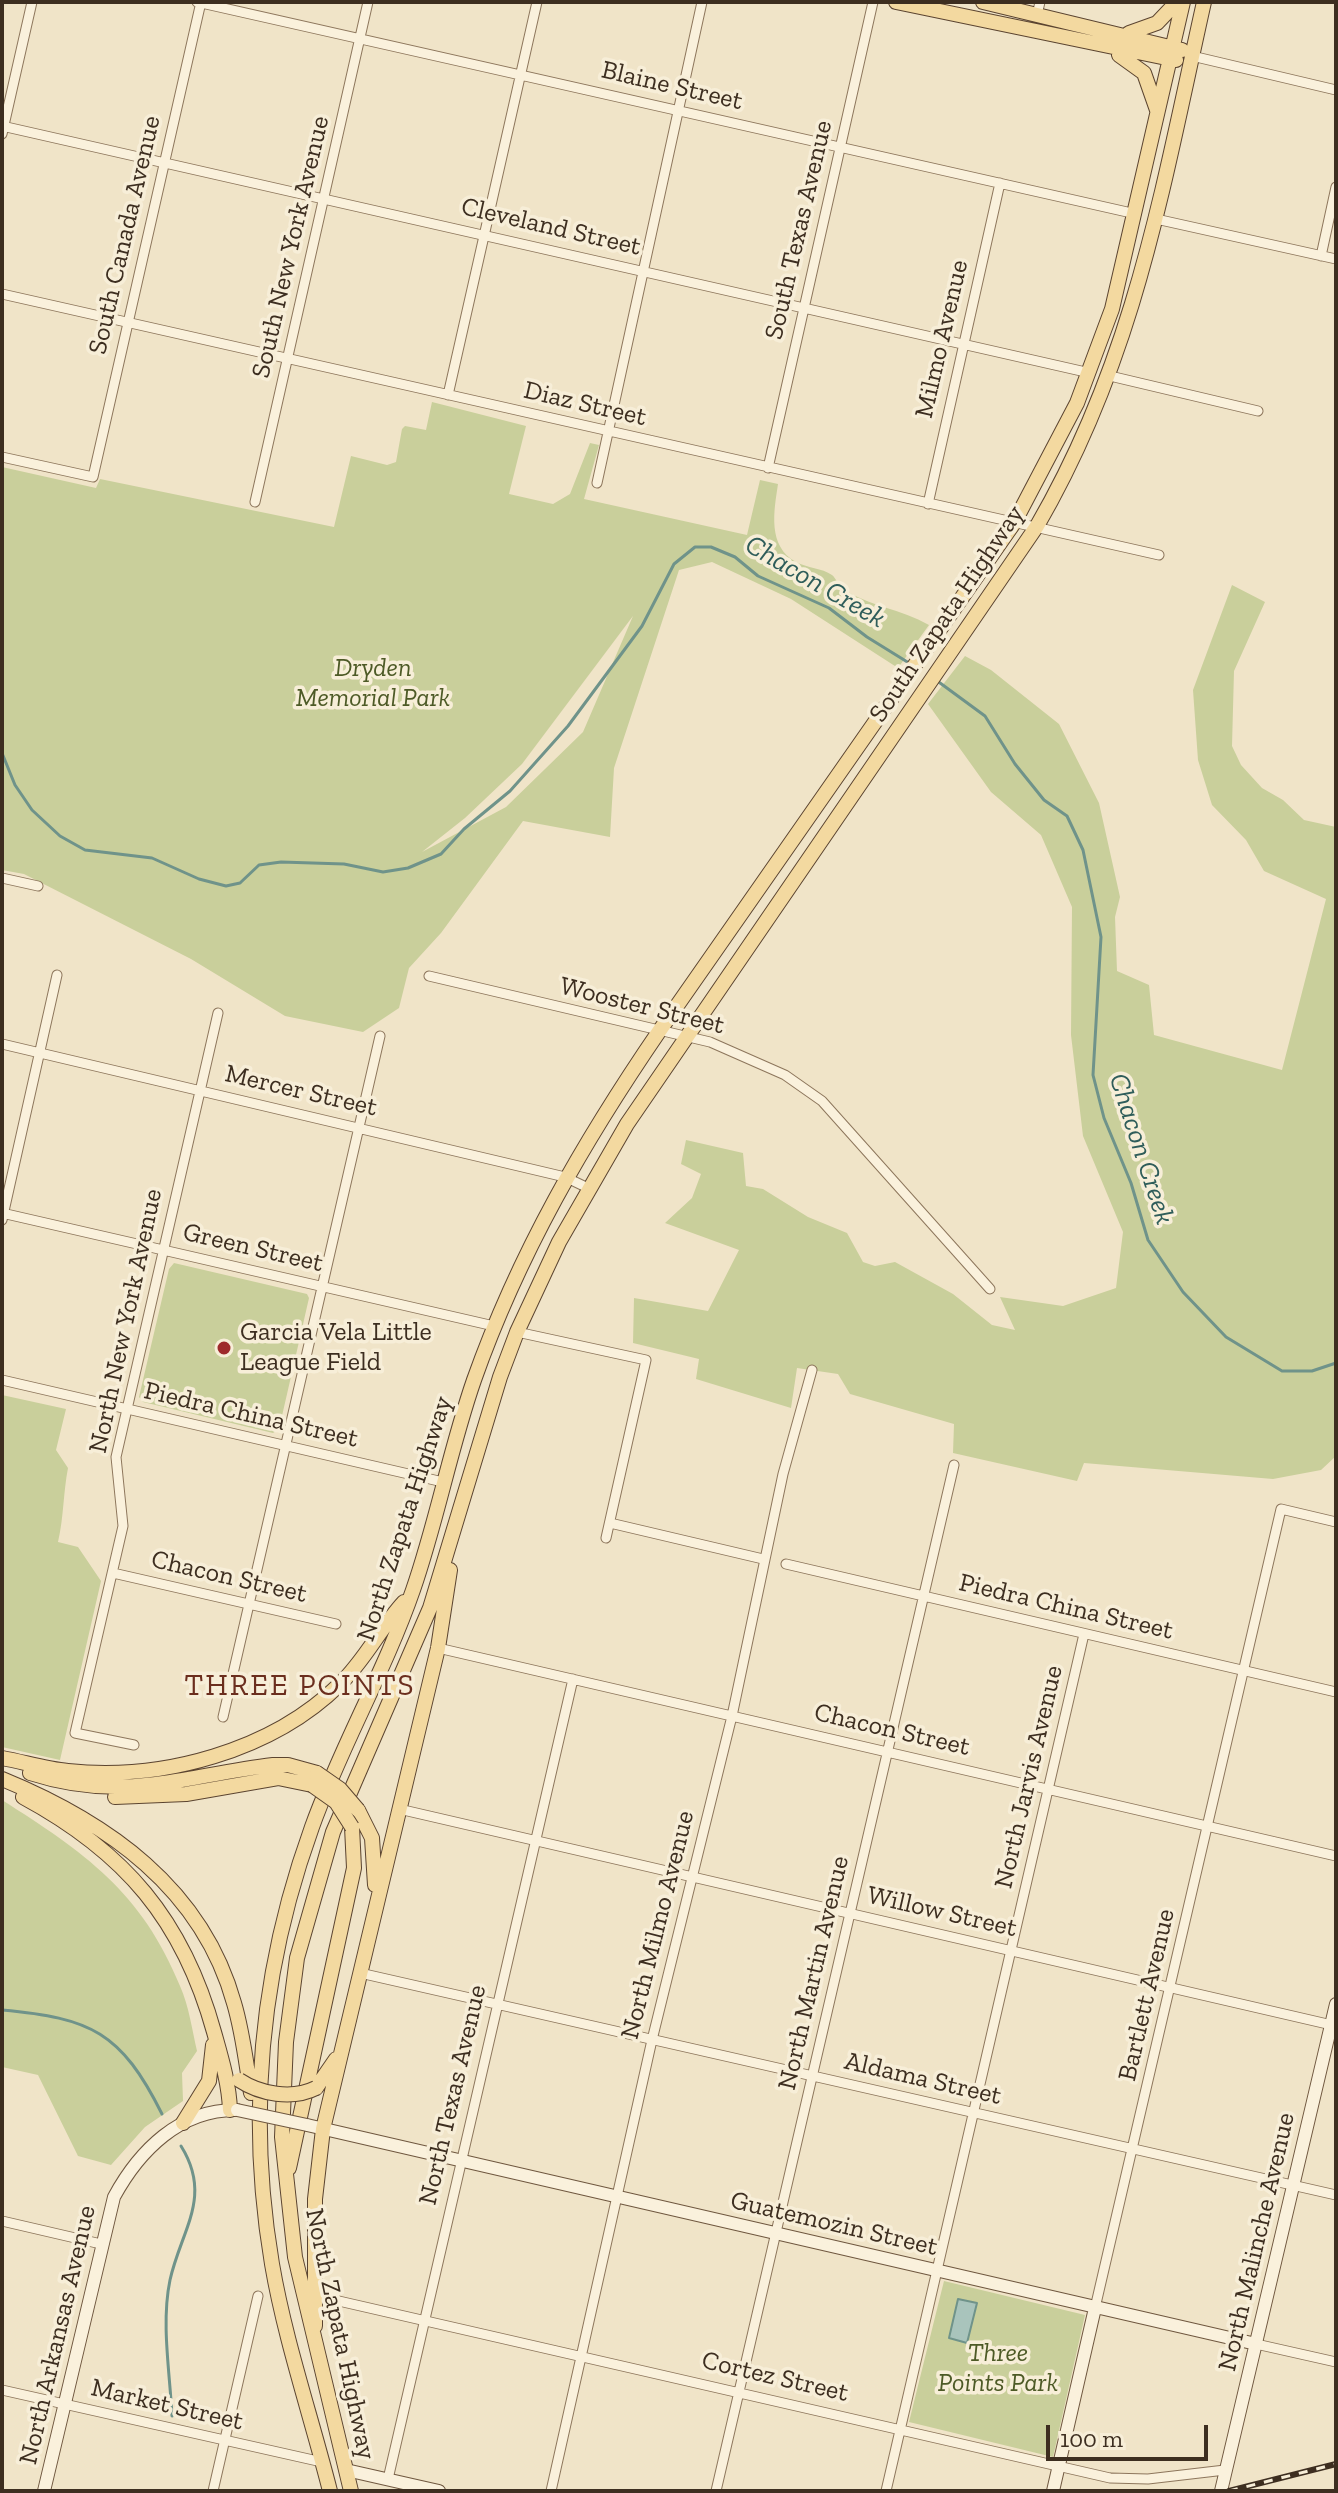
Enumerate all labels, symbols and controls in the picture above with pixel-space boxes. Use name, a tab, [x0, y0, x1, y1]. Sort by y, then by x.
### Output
street label: Blaine Street	[598, 55, 746, 117]
street label: South Canada Avenue	[82, 113, 168, 357]
street label: South New York Avenue	[246, 113, 336, 381]
street label: South Texas Avenue	[759, 117, 839, 343]
street label: Cleveland Street	[458, 191, 644, 263]
street label: Milmo Avenue	[909, 257, 975, 421]
street label: Diaz Street	[521, 375, 649, 433]
street label: South Zapata Highway	[863, 500, 1031, 728]
water label: Chacon Creek	[739, 528, 891, 636]
park label: Dryden Memorial Park	[296, 653, 450, 714]
street label: Wooster Street	[557, 970, 727, 1042]
street label: Mercer Street	[222, 1058, 380, 1124]
water label: Chacon Creek	[1101, 1069, 1181, 1229]
street label: North New York Avenue	[83, 1186, 169, 1456]
street label: Green Street	[180, 1217, 326, 1279]
place label: Garcia Vela Little League Field	[240, 1317, 432, 1378]
marker: Garcia Vela Little League Field	[215, 1339, 233, 1357]
street label: Piedra China Street	[141, 1375, 361, 1455]
street label: North Zapata Highway	[351, 1392, 459, 1646]
street label: Chacon Street	[148, 1544, 310, 1610]
street label: Piedra China Street	[956, 1567, 1176, 1647]
street label: North Jarvis Avenue	[988, 1663, 1070, 1891]
district label: THREE POINTS	[185, 1668, 415, 1704]
street label: Chacon Street	[811, 1697, 973, 1763]
street label: North Milmo Avenue	[615, 1808, 701, 2042]
street label: North Martin Avenue	[772, 1853, 856, 2093]
street label: Willow Street	[864, 1880, 1020, 1944]
street label: Bartlett Avenue	[1112, 1906, 1182, 2084]
street label: North Texas Avenue	[412, 1982, 494, 2208]
street label: Aldama Street	[842, 2046, 1004, 2112]
street label: North Malinche Avenue	[1212, 2110, 1302, 2374]
street label: Guatemozin Street	[727, 2185, 941, 2263]
street label: North Arkansas Avenue	[13, 2202, 103, 2468]
street label: North Zapata Highway	[298, 2206, 382, 2462]
park label: Three Points Park	[938, 2338, 1058, 2400]
street label: Cortez Street	[699, 2345, 851, 2409]
street label: Market Street	[88, 2372, 246, 2438]
scale bar	[1050, 2409, 1212, 2459]
text: 100 m	[1060, 2424, 1123, 2453]

